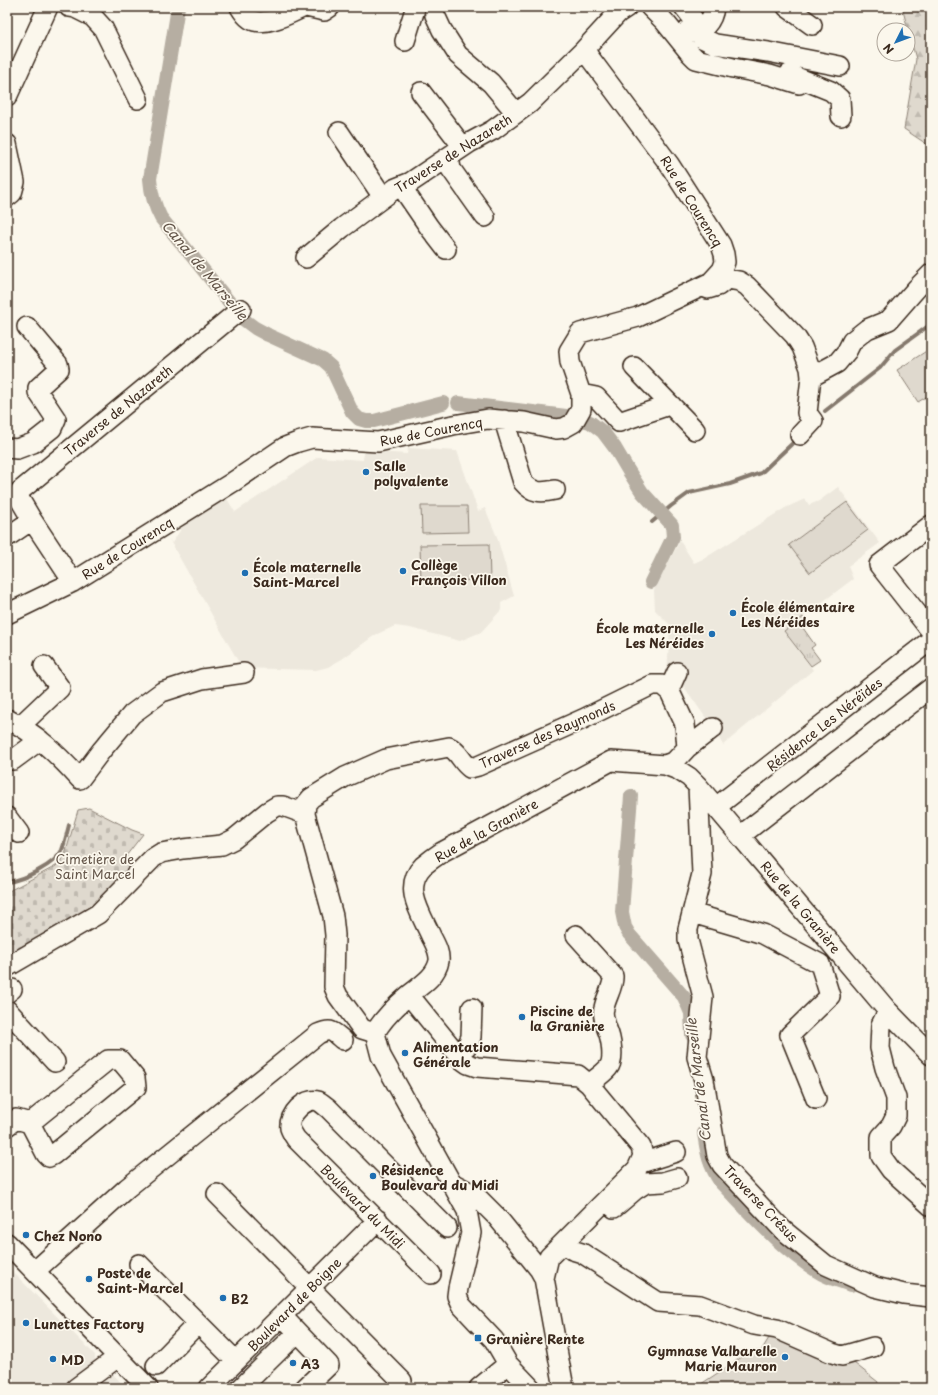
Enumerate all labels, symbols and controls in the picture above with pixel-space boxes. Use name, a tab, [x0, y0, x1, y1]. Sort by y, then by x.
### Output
north arrow	[876, 22, 916, 62]
text: N	[879, 40, 897, 58]
street label: Traverse de Nazareth	[391, 109, 515, 197]
street label: Rue de Courencq	[656, 152, 728, 250]
water label: Canal de Marseille	[157, 216, 254, 325]
street label: Traverse de Nazareth	[60, 360, 176, 460]
street label: Rue de Courencq	[378, 412, 484, 450]
place label: Salle polyvalente	[374, 456, 448, 490]
marker: Salle polyvalente	[361, 467, 371, 477]
street label: Rue de Courencq	[78, 512, 176, 584]
place label: Collège François Villon	[411, 555, 507, 589]
place label: École maternelle Saint-Marcel	[253, 557, 361, 591]
marker: Collège François Villon	[398, 566, 408, 576]
marker: École maternelle Saint-Marcel	[240, 568, 250, 578]
place label: École élémentaire Les Néréides	[741, 597, 855, 631]
marker: École élémentaire Les Néréides	[728, 608, 738, 618]
place label: École maternelle Les Néréides	[596, 618, 704, 652]
marker: École maternelle Les Néréides	[707, 629, 717, 639]
street label: Résidence Les Néréïdes	[762, 673, 886, 775]
street label: Traverse des Raymonds	[476, 695, 618, 773]
street label: Rue de la Granière	[431, 794, 541, 866]
park label: Cimetière de Saint Marcel	[55, 849, 135, 883]
street label: Rue de la Granière	[757, 857, 845, 957]
place label: Piscine de la Granière	[530, 1001, 605, 1035]
marker: Piscine de la Granière	[517, 1012, 527, 1022]
water label: Canal de Marseille	[680, 1016, 716, 1143]
place label: Alimentation Générale	[412, 1037, 499, 1071]
marker: Alimentation Générale	[400, 1048, 410, 1058]
street label: Boulevard du Midi	[317, 1160, 409, 1252]
place label: Résidence Boulevard du Midi	[381, 1160, 499, 1194]
street label: Traverse Crésus	[719, 1160, 803, 1246]
marker: Résidence Boulevard du Midi	[368, 1171, 378, 1181]
place label: Chez Nono	[34, 1226, 102, 1245]
marker: Chez Nono	[21, 1230, 31, 1240]
street label: Boulevard de Boigne	[243, 1253, 345, 1355]
place label: Poste de Saint-Marcel	[97, 1263, 184, 1297]
marker: Poste de Saint-Marcel	[84, 1274, 94, 1284]
place label: B2	[231, 1289, 249, 1308]
marker: B2	[218, 1293, 228, 1303]
place label: Lunettes Factory	[34, 1314, 144, 1333]
marker: Lunettes Factory	[21, 1318, 31, 1328]
place label: Granière Rente	[486, 1329, 585, 1348]
marker: Granière Rente	[473, 1333, 483, 1343]
place label: Gymnase Valbarelle Marie Mauron	[647, 1341, 777, 1375]
place label: MD	[61, 1350, 84, 1369]
marker: Gymnase Valbarelle Marie Mauron	[780, 1352, 790, 1362]
marker: MD	[48, 1354, 58, 1364]
place label: A3	[301, 1354, 320, 1373]
marker: A3	[288, 1358, 298, 1368]

